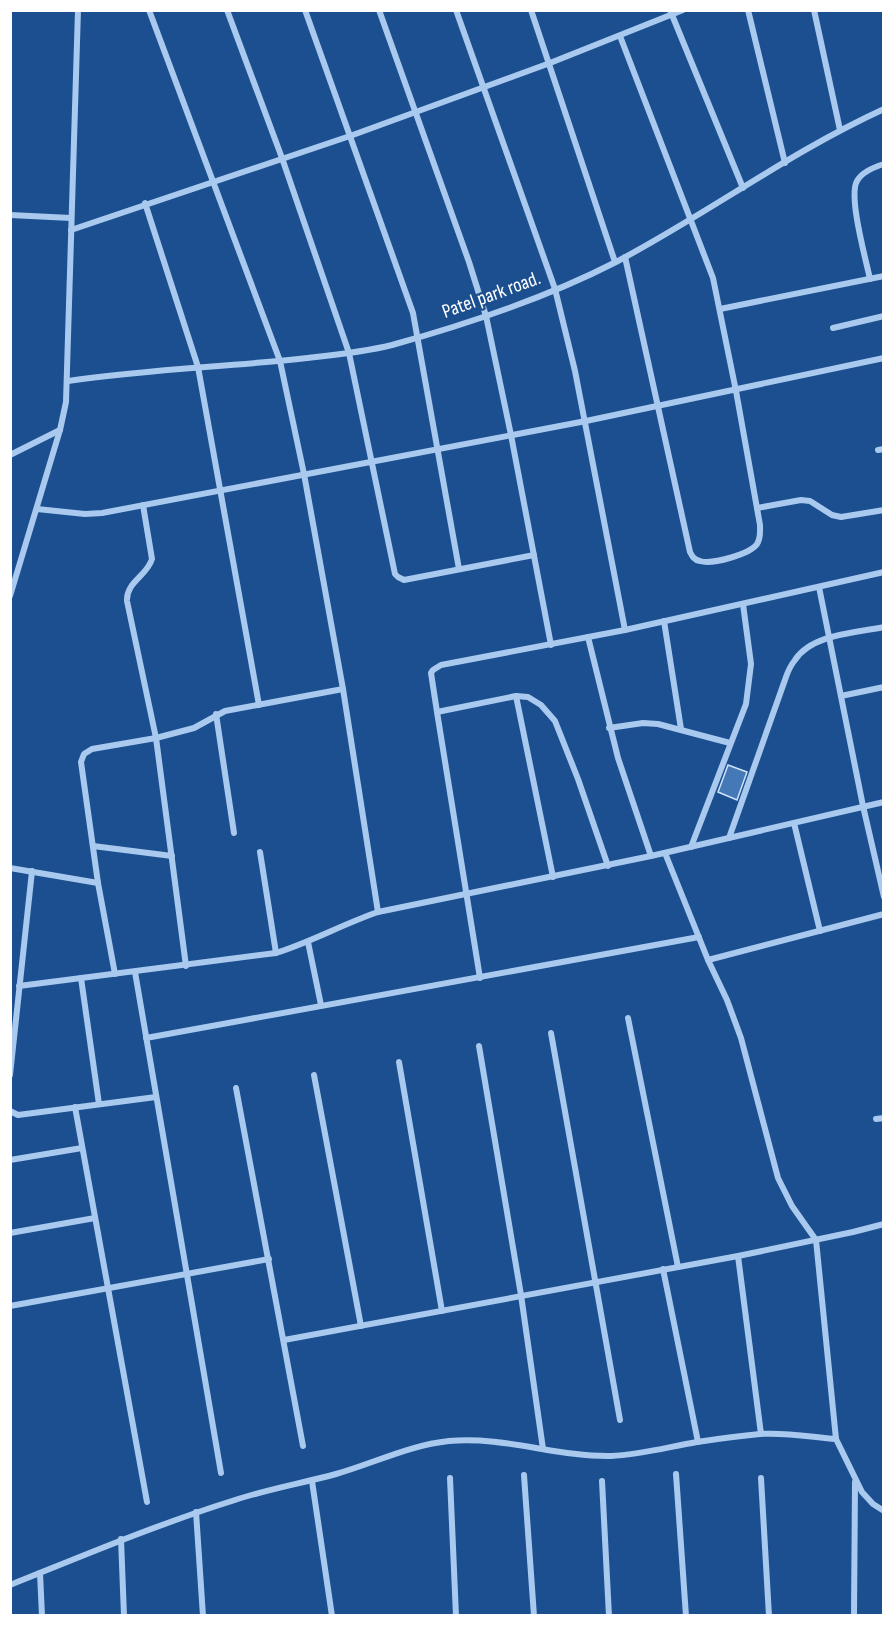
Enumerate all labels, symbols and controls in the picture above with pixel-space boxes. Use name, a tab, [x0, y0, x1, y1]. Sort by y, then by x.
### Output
street label: Patel park road.	[439, 266, 544, 324]

